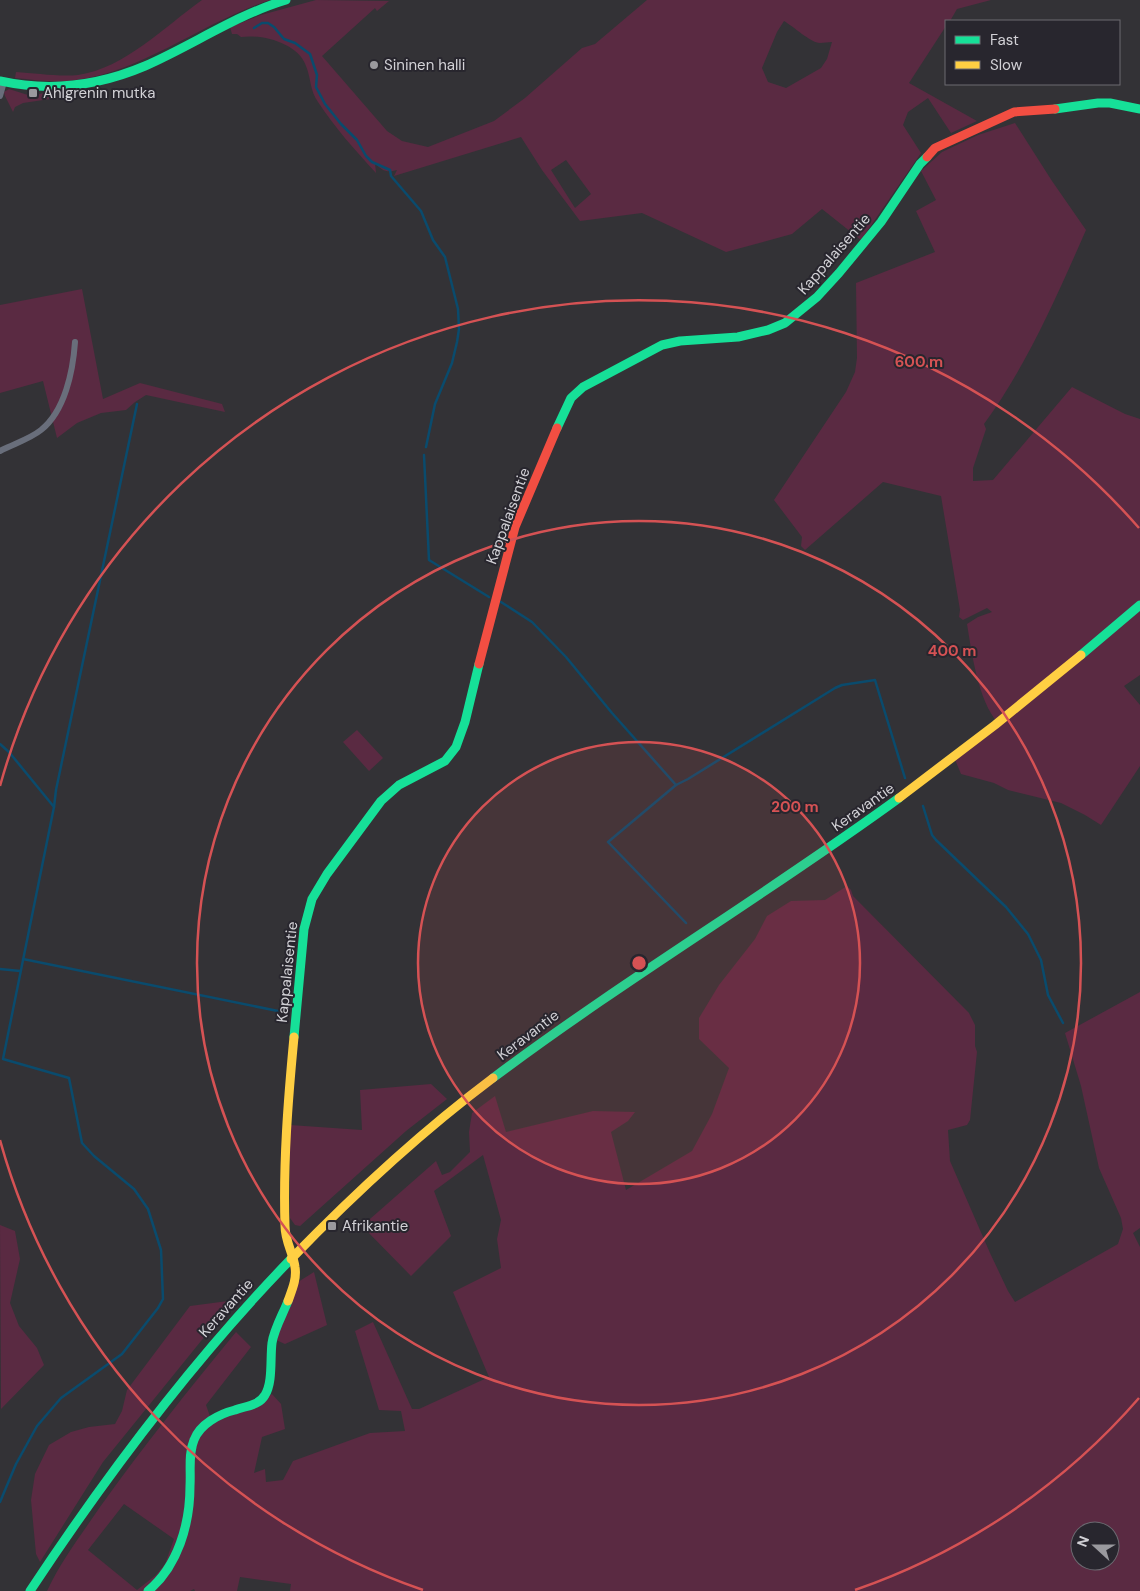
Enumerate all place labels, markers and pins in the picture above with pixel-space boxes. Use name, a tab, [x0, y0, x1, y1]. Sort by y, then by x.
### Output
place label: Sininen halli	[384, 55, 465, 75]
marker: Sininen halli	[368, 59, 380, 71]
place label: Ahlgrenin mutka	[43, 83, 155, 103]
marker: Ahlgrenin mutka	[27, 87, 39, 99]
centre of rings	[630, 954, 648, 972]
place label: Afrikantie	[342, 1216, 408, 1236]
marker: Afrikantie	[326, 1220, 338, 1232]

